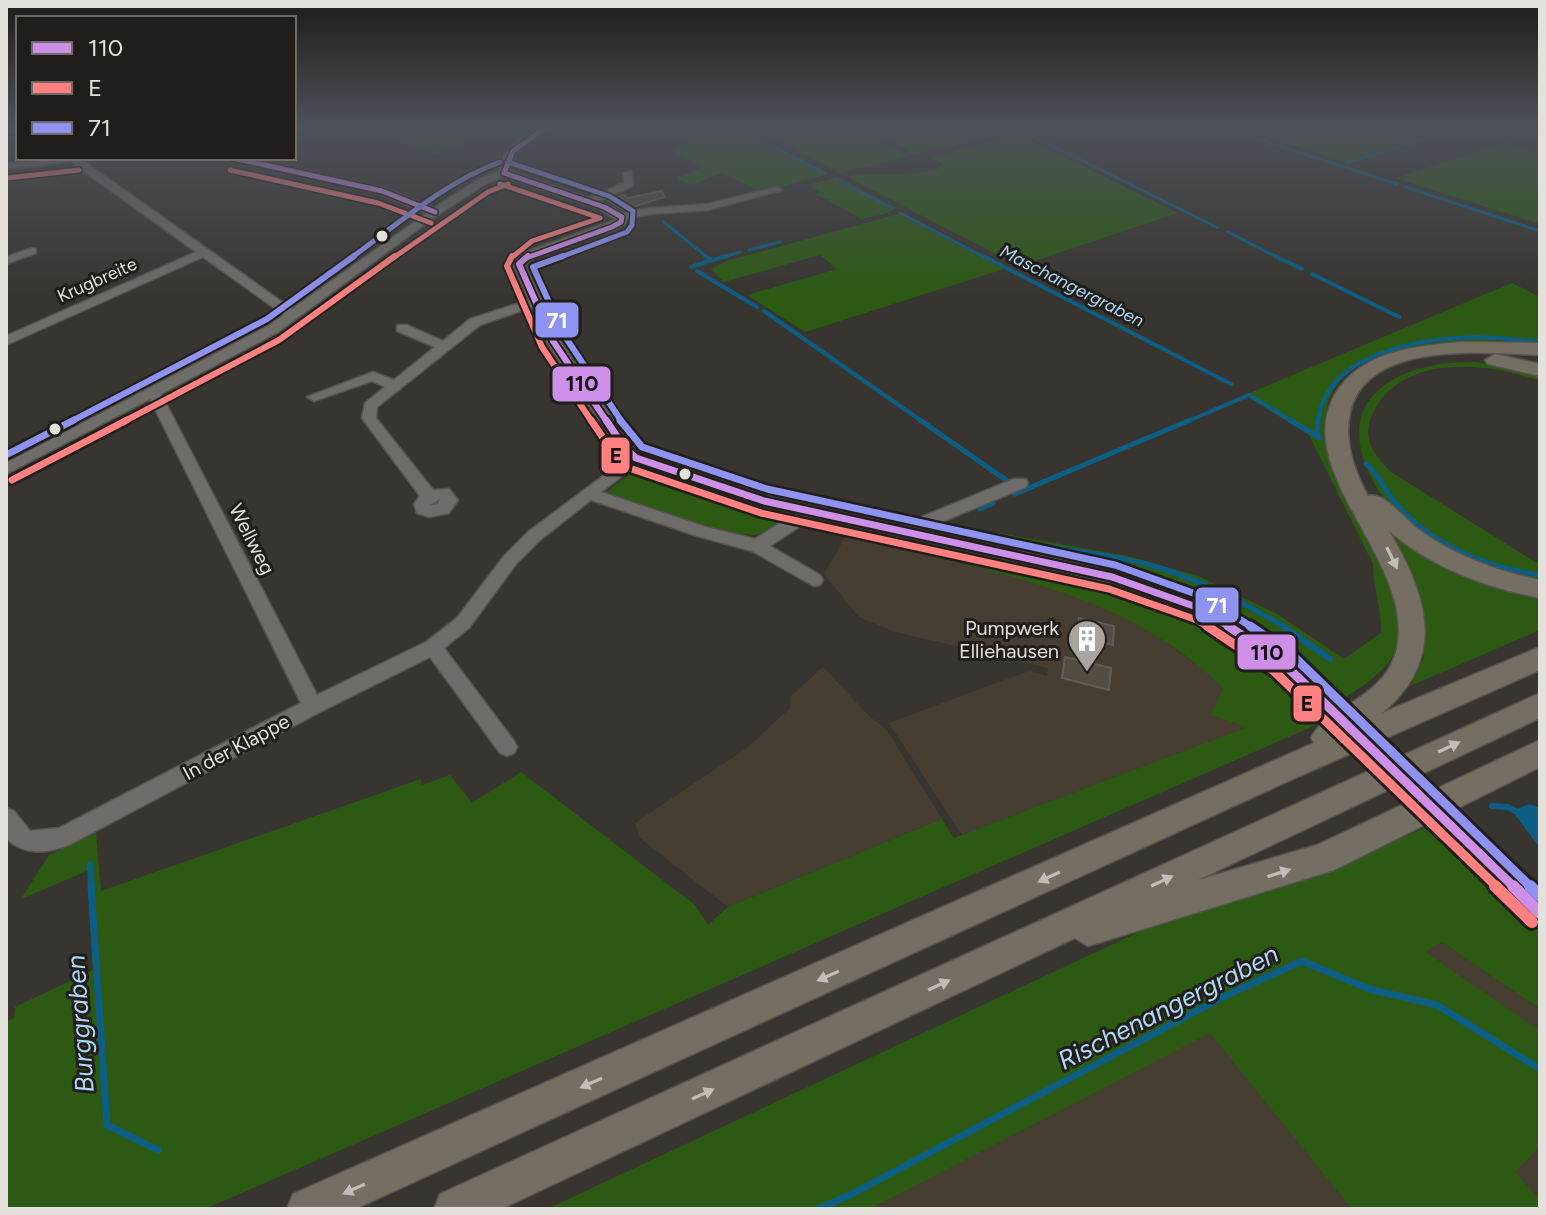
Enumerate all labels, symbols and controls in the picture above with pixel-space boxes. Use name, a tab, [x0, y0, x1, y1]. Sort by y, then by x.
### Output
legend	[16, 16, 296, 160]
text: 110	[88, 33, 123, 62]
text: E	[88, 73, 102, 102]
text: 71	[88, 113, 111, 142]
unlabelled marker	[374, 228, 390, 244]
water label: Maschangergraben	[996, 240, 1148, 332]
street label: Krugbreite	[54, 253, 140, 307]
line badge: 71	[534, 301, 580, 339]
text: 71	[546, 307, 568, 334]
line badge: 110	[551, 365, 612, 403]
text: 110	[566, 370, 598, 397]
unlabelled marker	[47, 421, 63, 437]
line badge: E	[600, 436, 631, 475]
text: E	[610, 442, 622, 469]
unlabelled marker	[677, 466, 693, 482]
street label: Wellweg	[224, 500, 280, 578]
one-way arrow	[1385, 546, 1399, 570]
line badge: 71	[1194, 586, 1240, 624]
text: 71	[1206, 592, 1228, 619]
place label: Pumpwerk Elliehausen	[959, 616, 1059, 663]
building icon: Pumpwerk Elliehausen	[1066, 618, 1108, 673]
line badge: 110	[1236, 633, 1297, 671]
text: 110	[1251, 639, 1283, 666]
line badge: E	[1292, 684, 1323, 723]
text: E	[1301, 690, 1313, 717]
street label: In der Klappe	[179, 709, 293, 785]
one-way arrow	[1437, 741, 1460, 754]
one-way arrow	[1267, 866, 1291, 878]
one-way arrow	[1037, 870, 1060, 883]
one-way arrow	[1151, 874, 1174, 888]
water label: Rischenangergraben	[1052, 938, 1284, 1076]
water label: Burggraben	[59, 954, 101, 1094]
one-way arrow	[817, 970, 840, 983]
one-way arrow	[927, 978, 951, 992]
one-way arrow	[579, 1076, 603, 1089]
one-way arrow	[691, 1088, 715, 1101]
one-way arrow	[342, 1182, 365, 1195]

